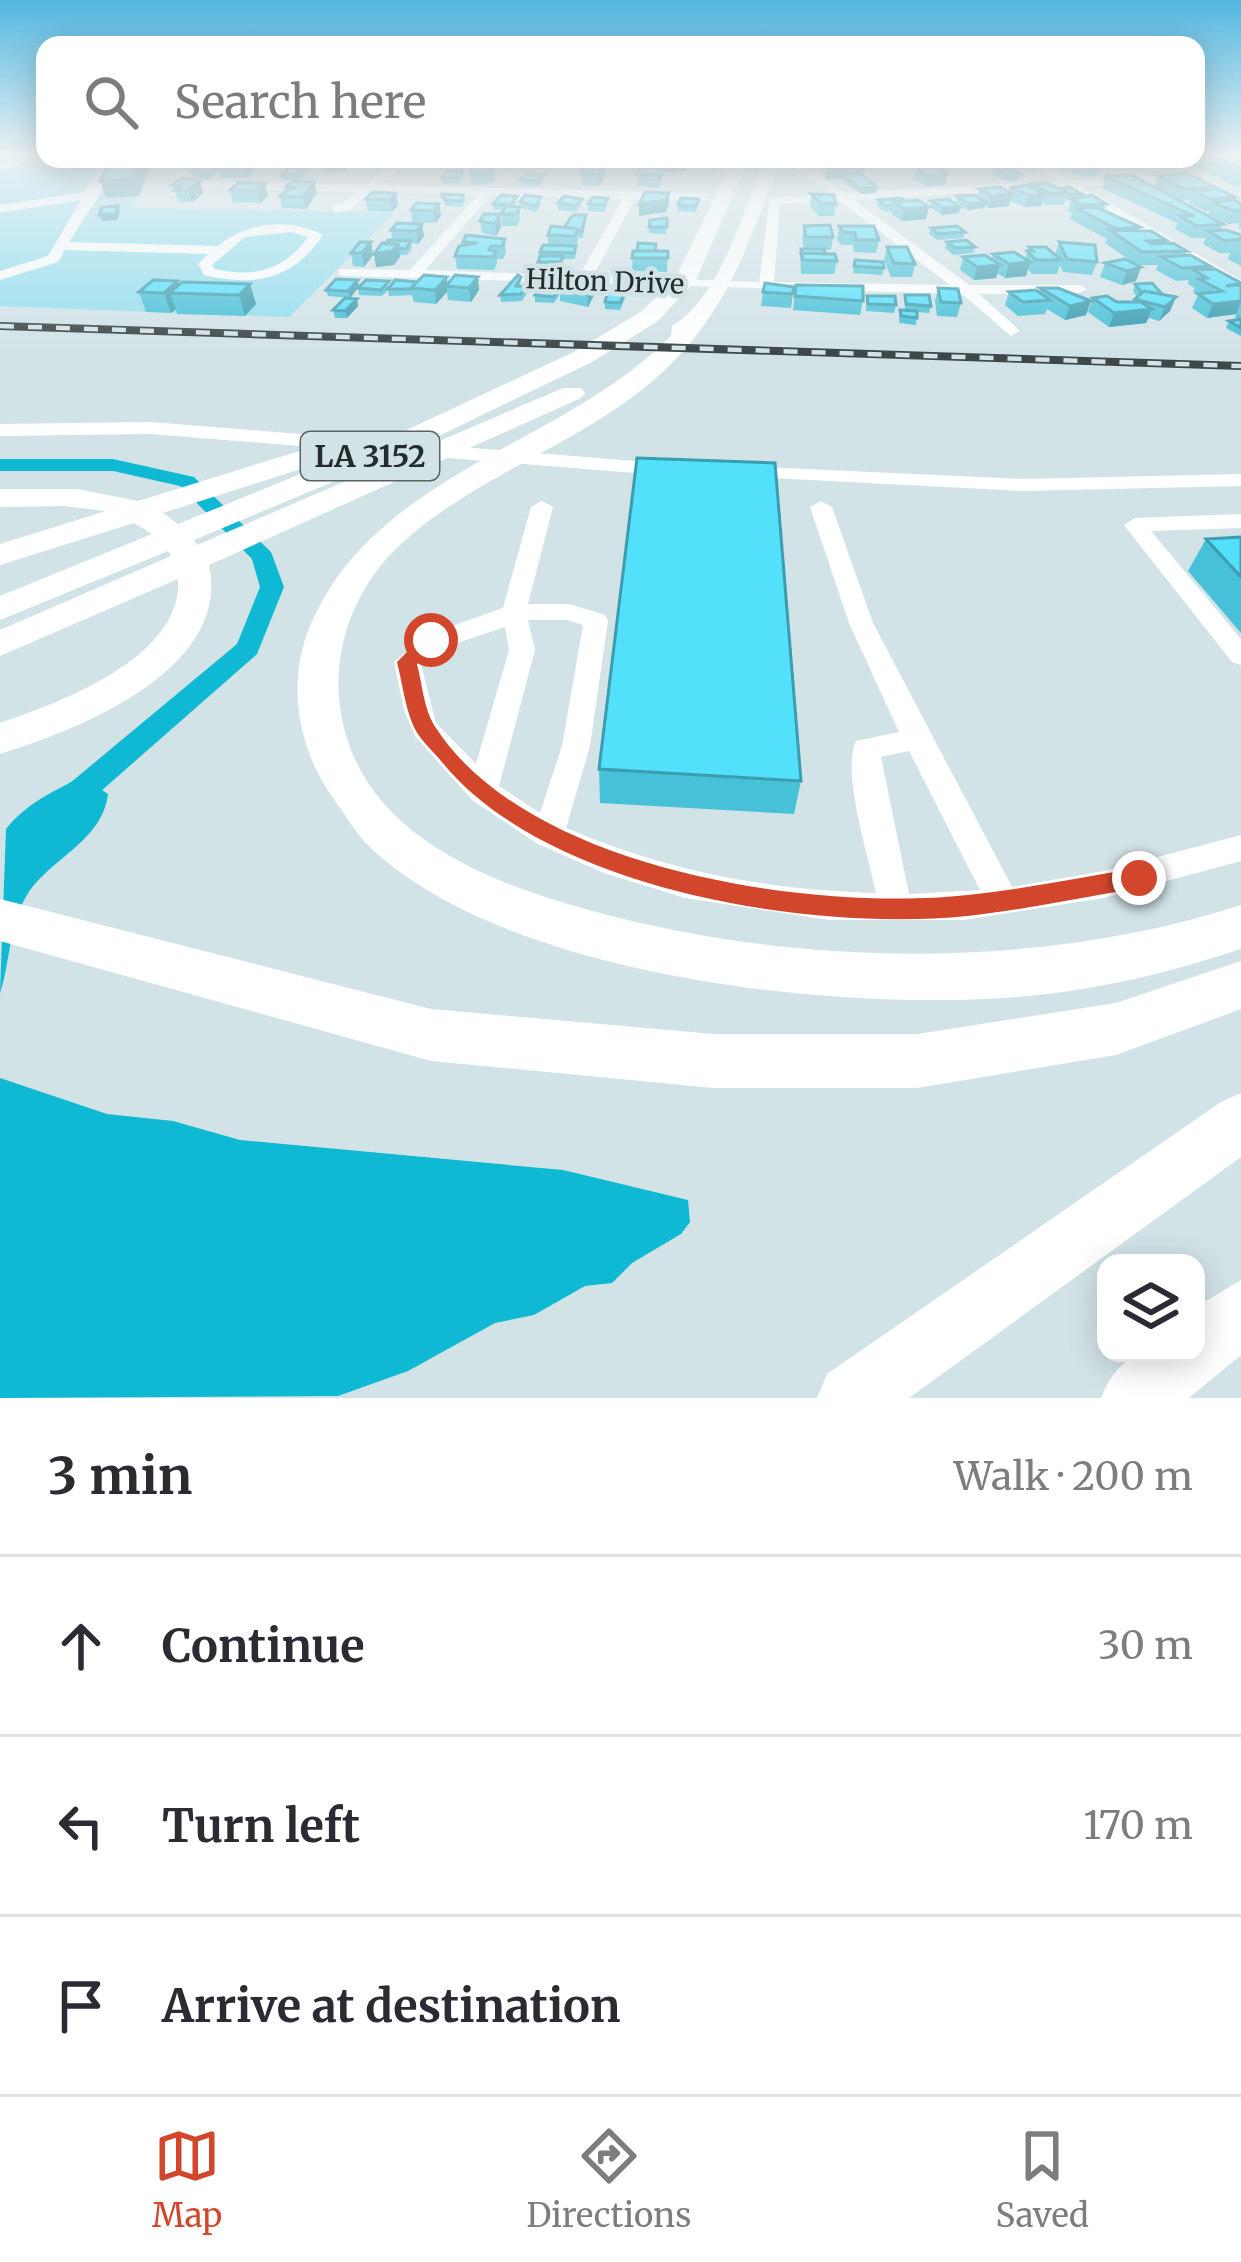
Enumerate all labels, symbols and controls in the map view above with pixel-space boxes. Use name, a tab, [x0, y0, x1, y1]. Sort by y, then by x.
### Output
search box	[36, 36, 1205, 168]
icon: search	[78, 69, 144, 135]
text: Search here	[174, 74, 426, 130]
street label: Hilton Drive	[525, 261, 685, 301]
road number: LA 3152	[301, 432, 439, 480]
route start	[404, 613, 458, 667]
route end	[1112, 851, 1166, 905]
map controls	[1097, 1254, 1205, 1362]
button: layers	[1097, 1254, 1205, 1362]
text: 3 min	[48, 1444, 192, 1508]
text: Walk · 200 m	[954, 1452, 1193, 1501]
icon: ahead	[48, 1613, 114, 1679]
text: Continue	[162, 1618, 364, 1674]
text: 30 m	[1098, 1621, 1193, 1670]
icon: left	[48, 1793, 114, 1859]
text: Turn left	[162, 1798, 360, 1854]
text: 170 m	[1083, 1801, 1193, 1850]
icon: arrive	[48, 1973, 114, 2039]
text: Arrive at destination	[162, 1978, 620, 2034]
tab: Map	[152, 2123, 222, 2236]
tab: Directions	[526, 2123, 691, 2236]
tab: Saved	[995, 2123, 1089, 2236]

